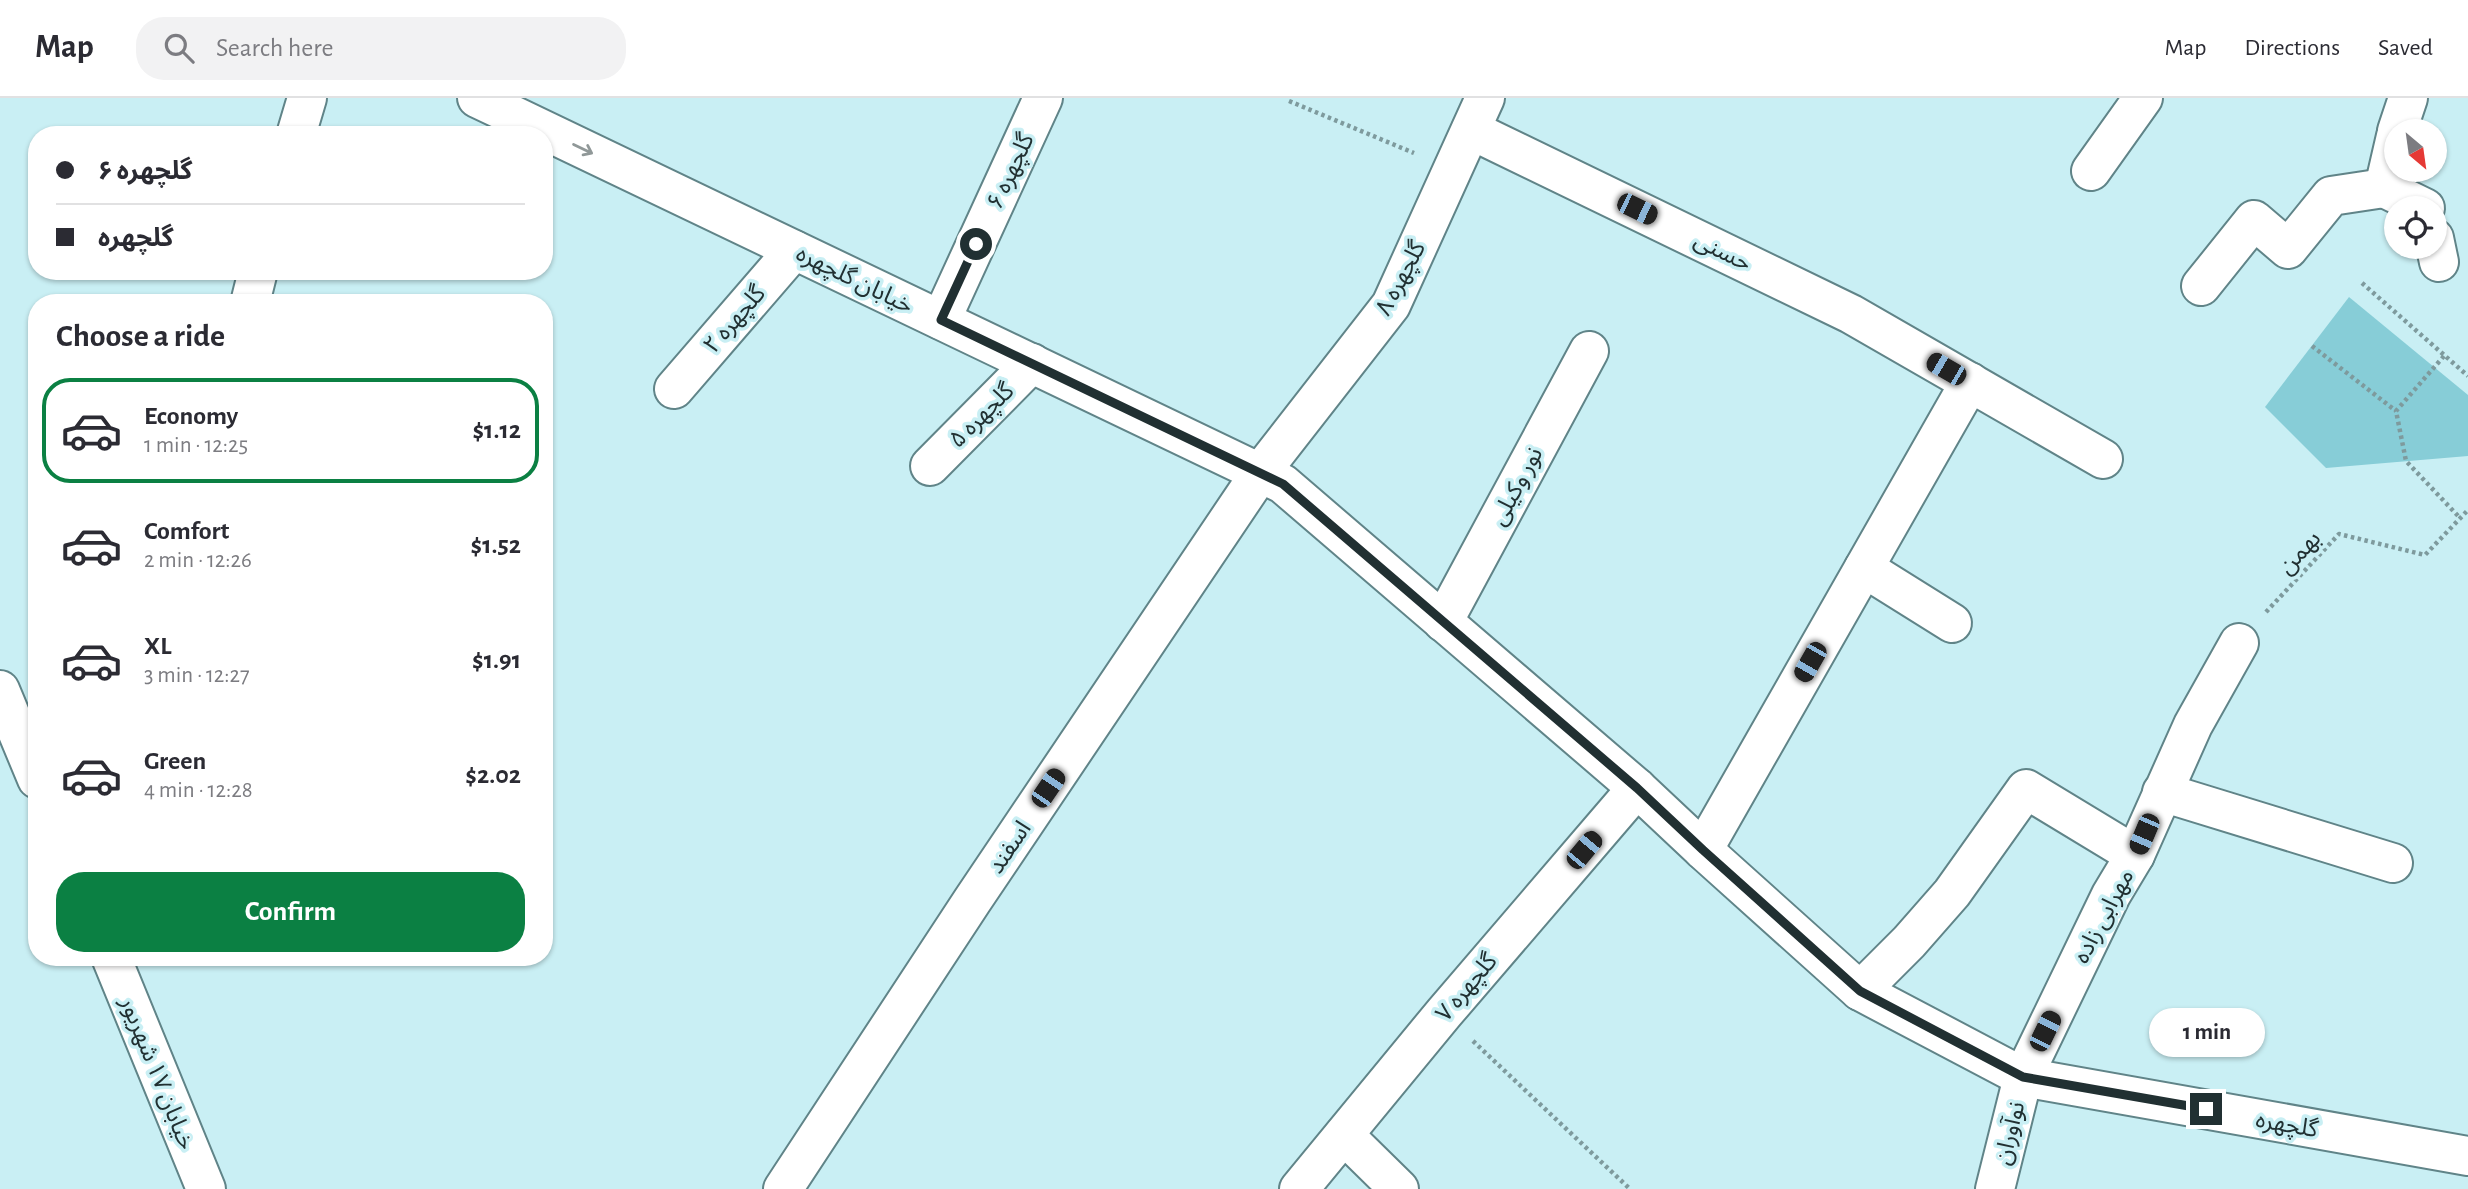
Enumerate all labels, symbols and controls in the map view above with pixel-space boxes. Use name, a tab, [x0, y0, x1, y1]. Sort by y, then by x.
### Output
search box	[136, 17, 626, 80]
icon: search	[160, 29, 198, 67]
text: Map	[35, 31, 94, 64]
text: Search here	[216, 35, 334, 61]
text: Map	[2164, 36, 2206, 60]
text: Directions	[2244, 36, 2340, 60]
text: Saved	[2378, 36, 2433, 60]
north arrow	[2384, 119, 2446, 182]
map controls	[2384, 119, 2447, 259]
street label: گلچهره ۶	[982, 128, 1041, 214]
one-way arrow	[572, 142, 593, 156]
text: گلچهره ۶	[98, 158, 192, 184]
car	[1614, 190, 1661, 228]
button: locate	[2384, 196, 2447, 259]
text: گلچهره	[98, 225, 174, 251]
route start	[960, 228, 992, 260]
street label: حسنی	[1690, 228, 1755, 276]
street label: گلچهره ۸	[1371, 236, 1433, 321]
street label: خیابان گلچهره	[791, 240, 917, 320]
street label: گلچهره ۲	[699, 280, 773, 359]
text: Choose a ride	[56, 320, 225, 352]
car	[1923, 349, 1970, 389]
street label: گلچهره ۵	[944, 377, 1021, 454]
icon: car	[60, 399, 123, 462]
text: Economy	[144, 403, 238, 429]
text: $1.12	[472, 417, 521, 443]
text: 1 min · 12:25	[144, 434, 248, 457]
street label: نور وکیلی	[1486, 443, 1548, 530]
icon: car	[60, 514, 123, 577]
text: Comfort	[144, 518, 229, 544]
street label: بهمن	[2274, 526, 2326, 579]
text: $1.52	[471, 532, 521, 558]
text: 2 min · 12:26	[144, 549, 252, 572]
icon: car	[60, 629, 123, 692]
text: XL	[144, 633, 171, 659]
car	[1791, 639, 1830, 685]
text: $1.91	[472, 647, 521, 673]
text: 3 min · 12:27	[144, 664, 250, 687]
icon: car	[60, 744, 123, 807]
text: Green	[144, 748, 206, 774]
text: $2.02	[465, 762, 521, 788]
car	[1028, 765, 1069, 811]
text: 4 min · 12:28	[144, 779, 253, 802]
car	[2127, 811, 2162, 857]
street label: اسفند	[984, 817, 1036, 878]
car	[1563, 827, 1606, 873]
street label: مهرابی زاده	[2069, 866, 2139, 968]
button: Confirm	[56, 872, 525, 952]
street label: گلچهره ۷	[1431, 948, 1504, 1028]
street label: خیابان ۱۷ شهریور	[114, 993, 199, 1154]
callout: 1 min	[2148, 1007, 2264, 1056]
car	[2027, 1008, 2064, 1054]
text: 1 min	[2183, 1021, 2231, 1044]
route end	[2190, 1093, 2222, 1125]
street label: نوآوران	[1989, 1099, 2030, 1168]
street label: گلچهره	[2253, 1107, 2321, 1144]

